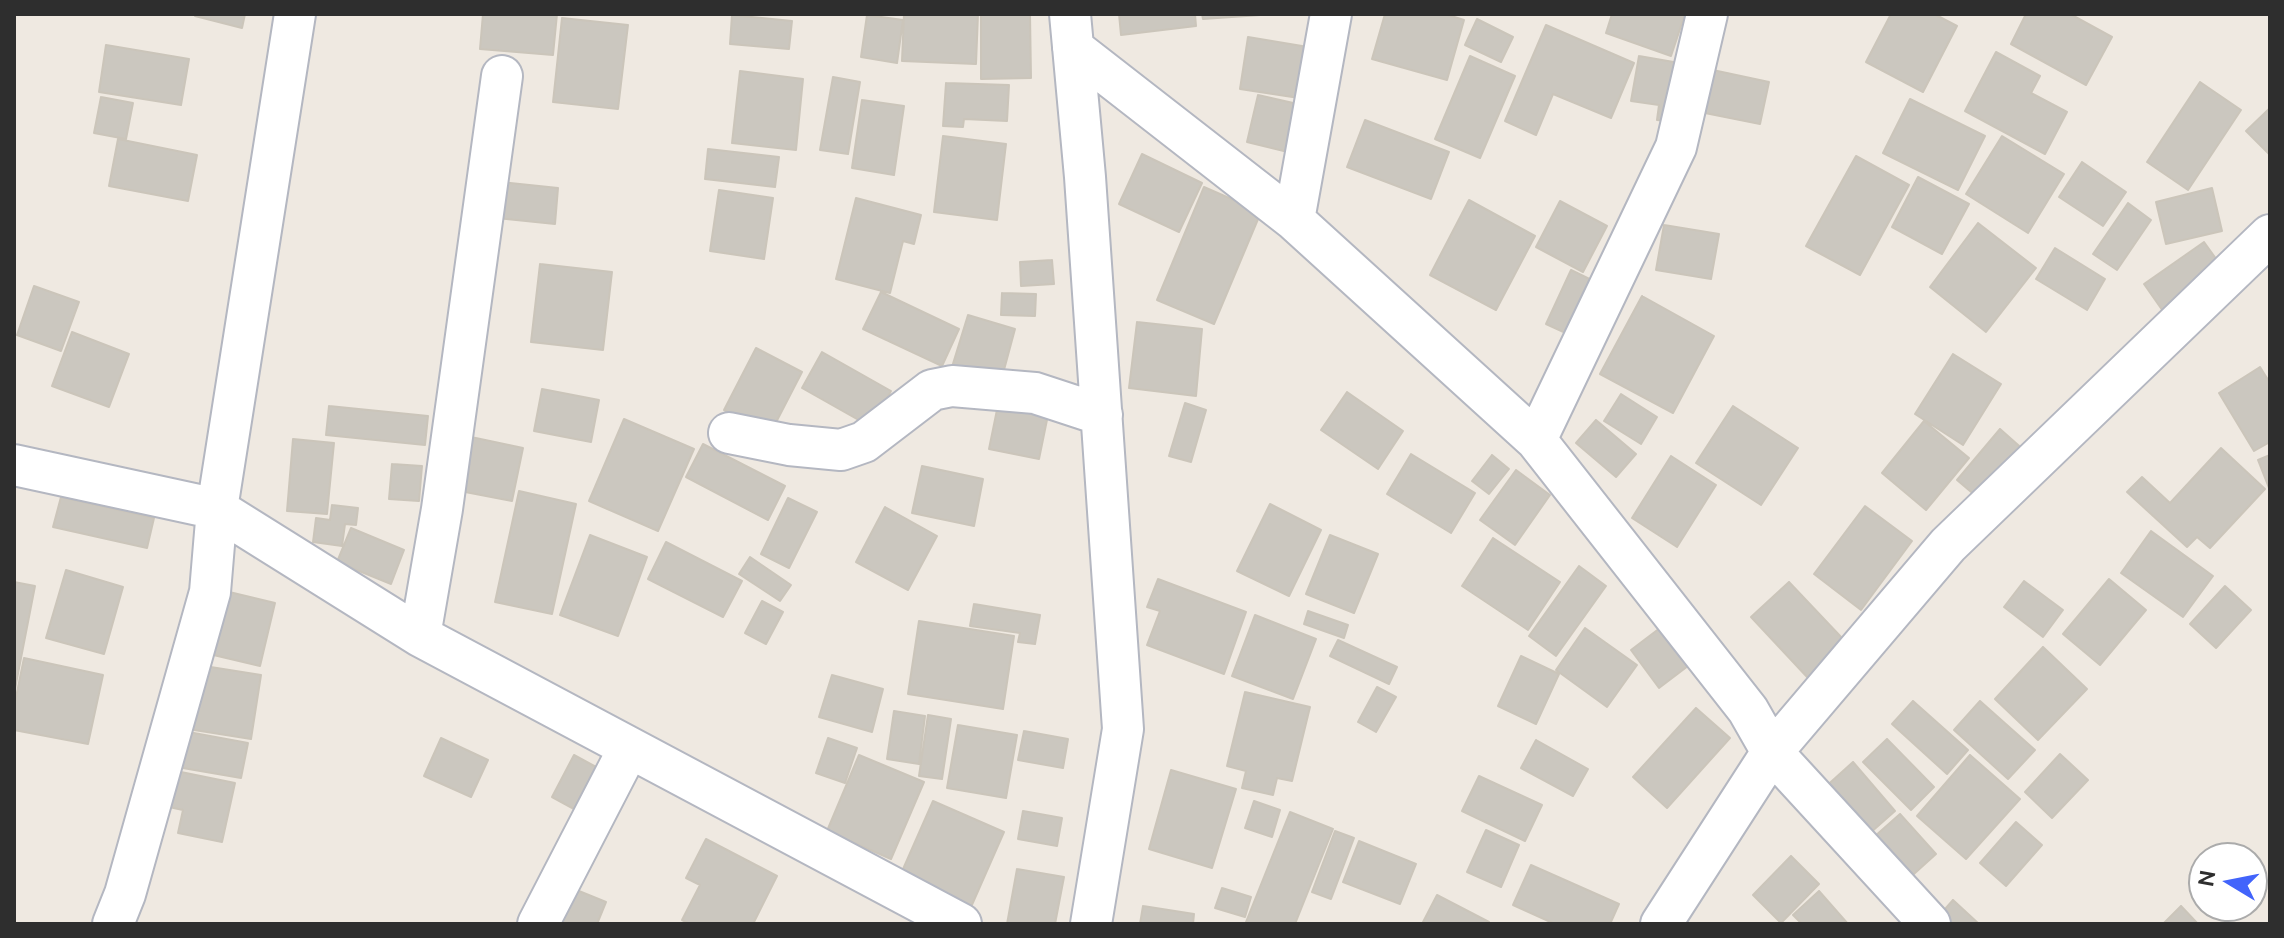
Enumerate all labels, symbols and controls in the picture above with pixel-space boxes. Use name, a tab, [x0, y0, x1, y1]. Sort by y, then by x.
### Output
north arrow	[2188, 842, 2268, 922]
text: N	[2192, 868, 2220, 888]

